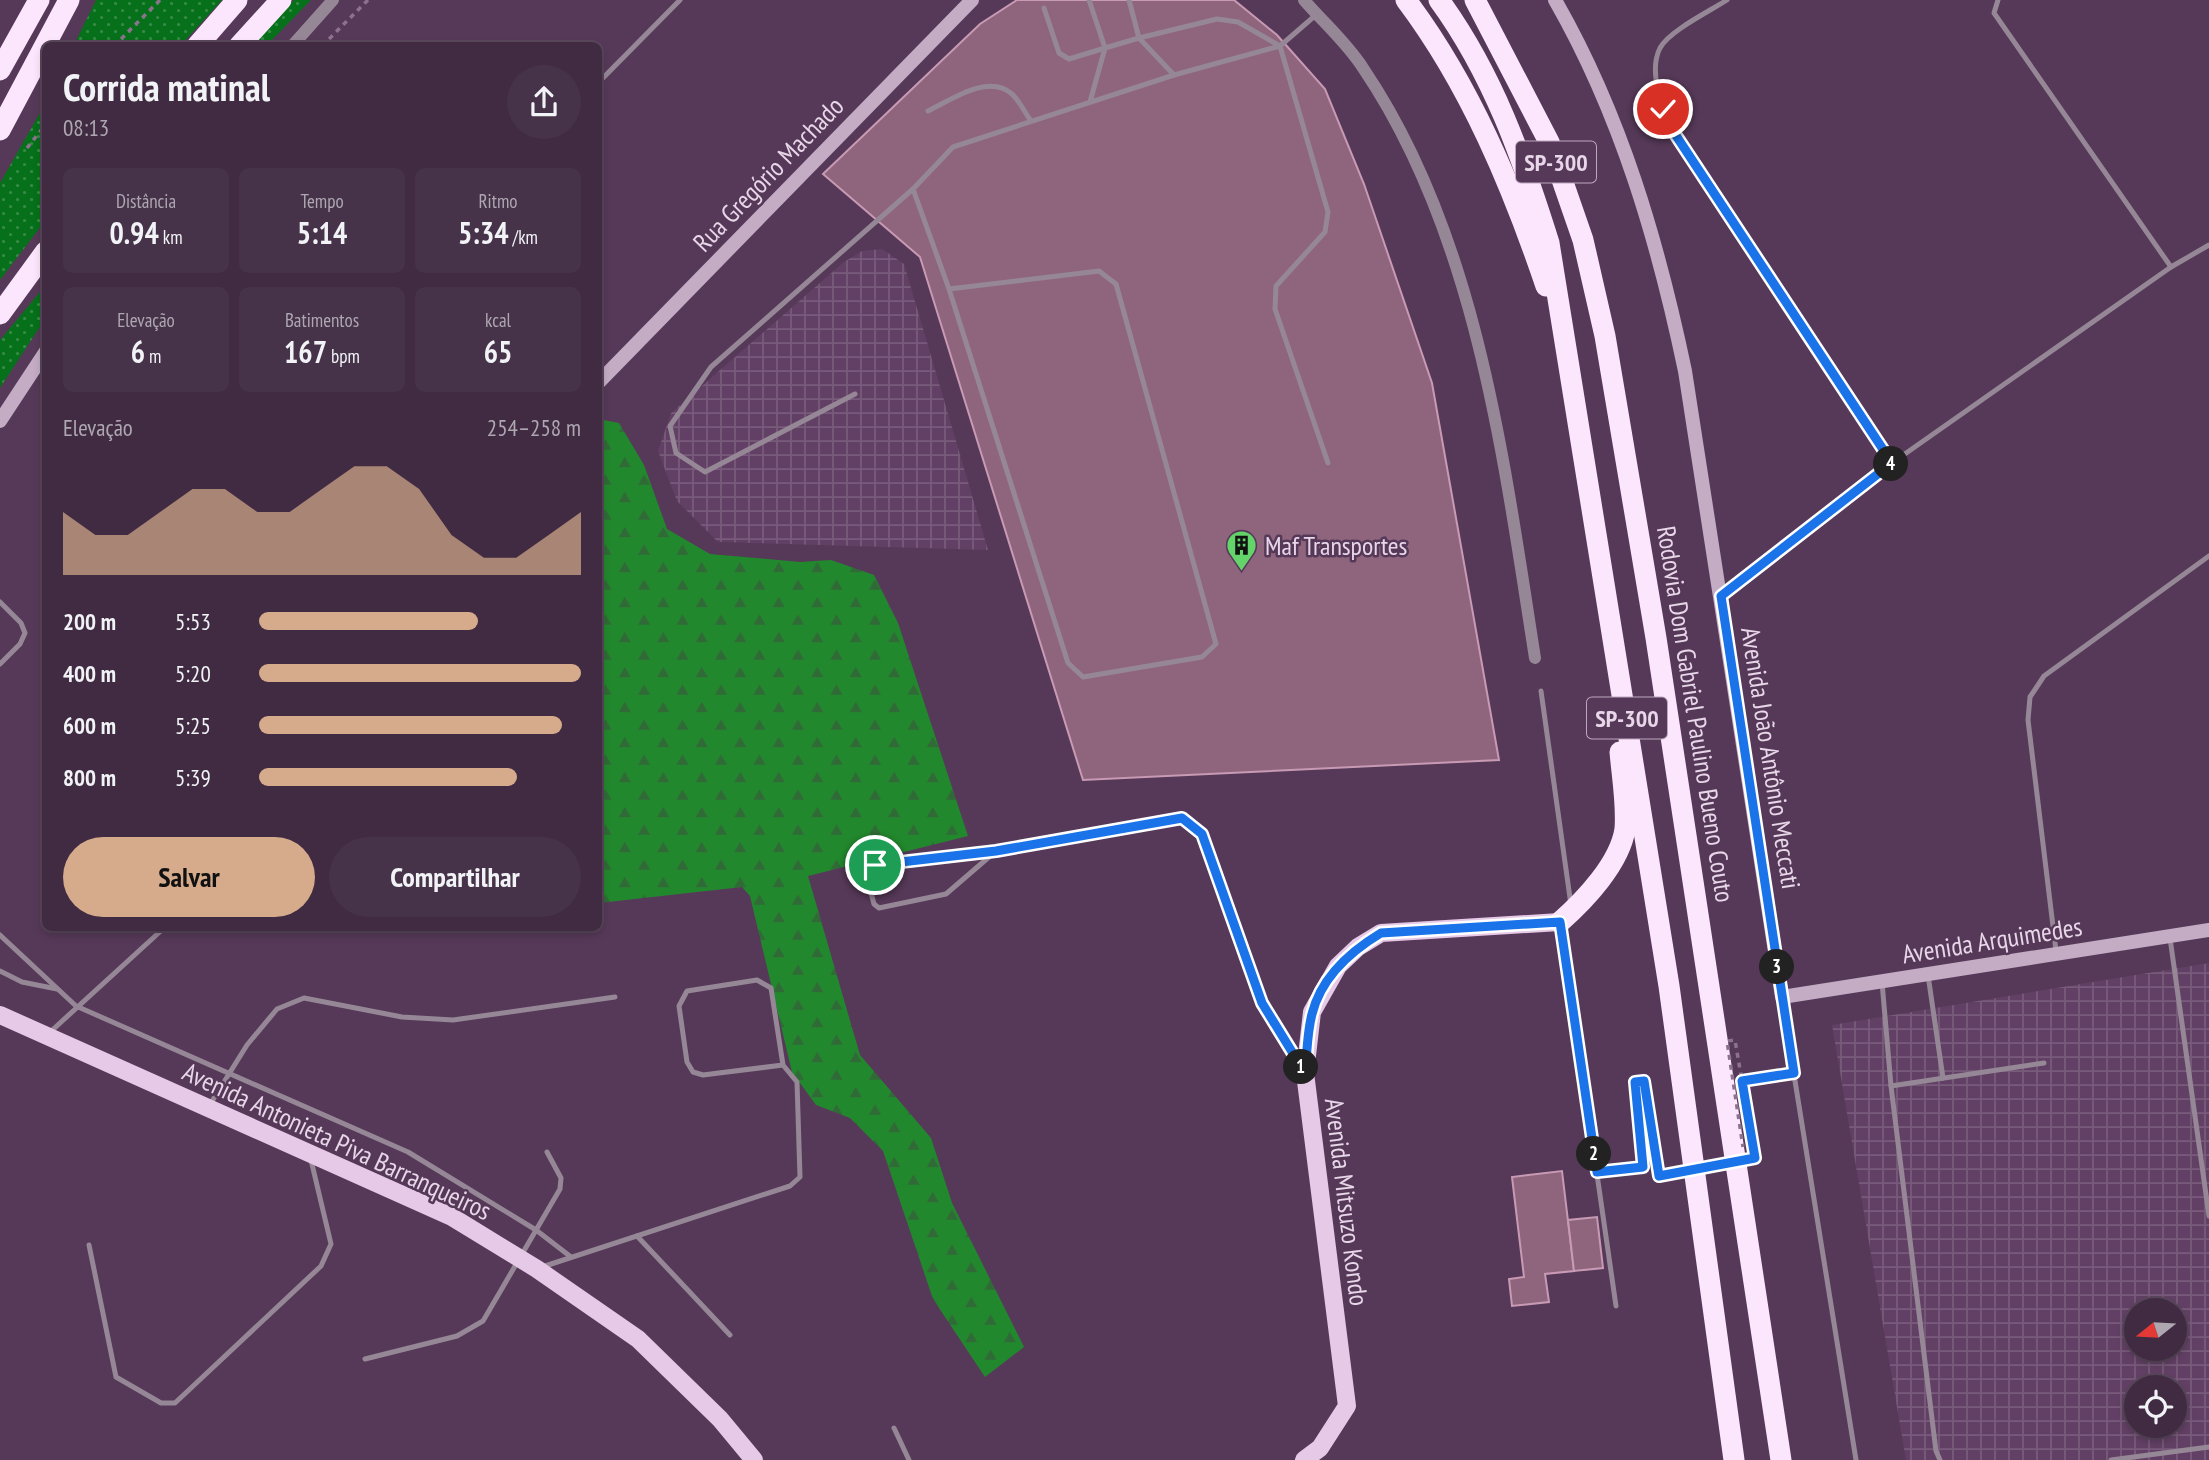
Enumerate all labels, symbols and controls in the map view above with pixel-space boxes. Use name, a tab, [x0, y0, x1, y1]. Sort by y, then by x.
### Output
text: Corrida matinal	[63, 62, 270, 111]
button: share	[507, 65, 581, 139]
pin	[1633, 79, 1693, 139]
street label: Rua Gregório Machado	[686, 90, 850, 258]
icon: check	[1644, 90, 1682, 128]
text: 08:13	[63, 113, 109, 142]
road number: SP-300	[1516, 142, 1596, 182]
text: Distância	[116, 189, 176, 213]
text: Tempo	[300, 189, 344, 213]
text: Ritmo	[478, 189, 518, 213]
text: 0.94	[109, 213, 159, 252]
text: 5:14	[297, 213, 347, 252]
text: 5:34	[458, 213, 509, 252]
text: km	[159, 225, 183, 249]
text: /km	[509, 225, 538, 249]
text: Elevação	[117, 308, 175, 332]
text: Batimentos	[285, 308, 359, 332]
text: kcal	[485, 308, 511, 332]
text: 6	[131, 332, 145, 371]
text: 167	[284, 332, 327, 371]
text: 65	[484, 332, 512, 371]
text: m	[145, 344, 161, 368]
text: bpm	[327, 344, 360, 368]
text: Elevação	[63, 413, 133, 442]
text: 254–258 m	[487, 413, 581, 442]
pin: 4	[1874, 447, 1909, 482]
text: 4	[1886, 451, 1895, 475]
street label: Rodovia Dom Gabriel Paulino Bueno Couto	[1650, 524, 1742, 904]
building icon: Maf Transportes	[1225, 528, 1259, 572]
place label: Maf Transportes	[1265, 529, 1407, 562]
text: 200 m	[63, 607, 116, 636]
text: 5:53	[175, 607, 211, 636]
street label: Avenida João Antônio Meccati	[1734, 625, 1808, 891]
text: 400 m	[63, 659, 116, 688]
text: 5:20	[175, 659, 211, 688]
road number: SP-300	[1587, 698, 1667, 738]
text: 600 m	[63, 711, 116, 740]
text: 5:25	[175, 711, 211, 740]
text: 800 m	[63, 763, 116, 792]
text: 5:39	[175, 763, 211, 792]
pin	[845, 835, 905, 895]
button: Salvar	[63, 837, 315, 917]
button: Compartilhar	[329, 837, 581, 917]
icon: arrive	[856, 846, 894, 884]
street label: Avenida Arquimedes	[1900, 909, 2084, 971]
pin: 3	[1760, 950, 1795, 984]
text: 3	[1772, 954, 1781, 978]
pin: 1	[1284, 1050, 1318, 1084]
text: 1	[1296, 1054, 1305, 1078]
street label: Avenida Antonieta Piva Barranqueiros	[177, 1055, 497, 1227]
street label: Avenida Mitsuzo Kondo	[1318, 1096, 1376, 1308]
pin: 2	[1576, 1136, 1612, 1172]
text: 2	[1589, 1141, 1598, 1165]
north arrow	[2124, 1298, 2188, 1362]
map controls	[2124, 1298, 2187, 1438]
button: locate	[2124, 1375, 2187, 1438]

